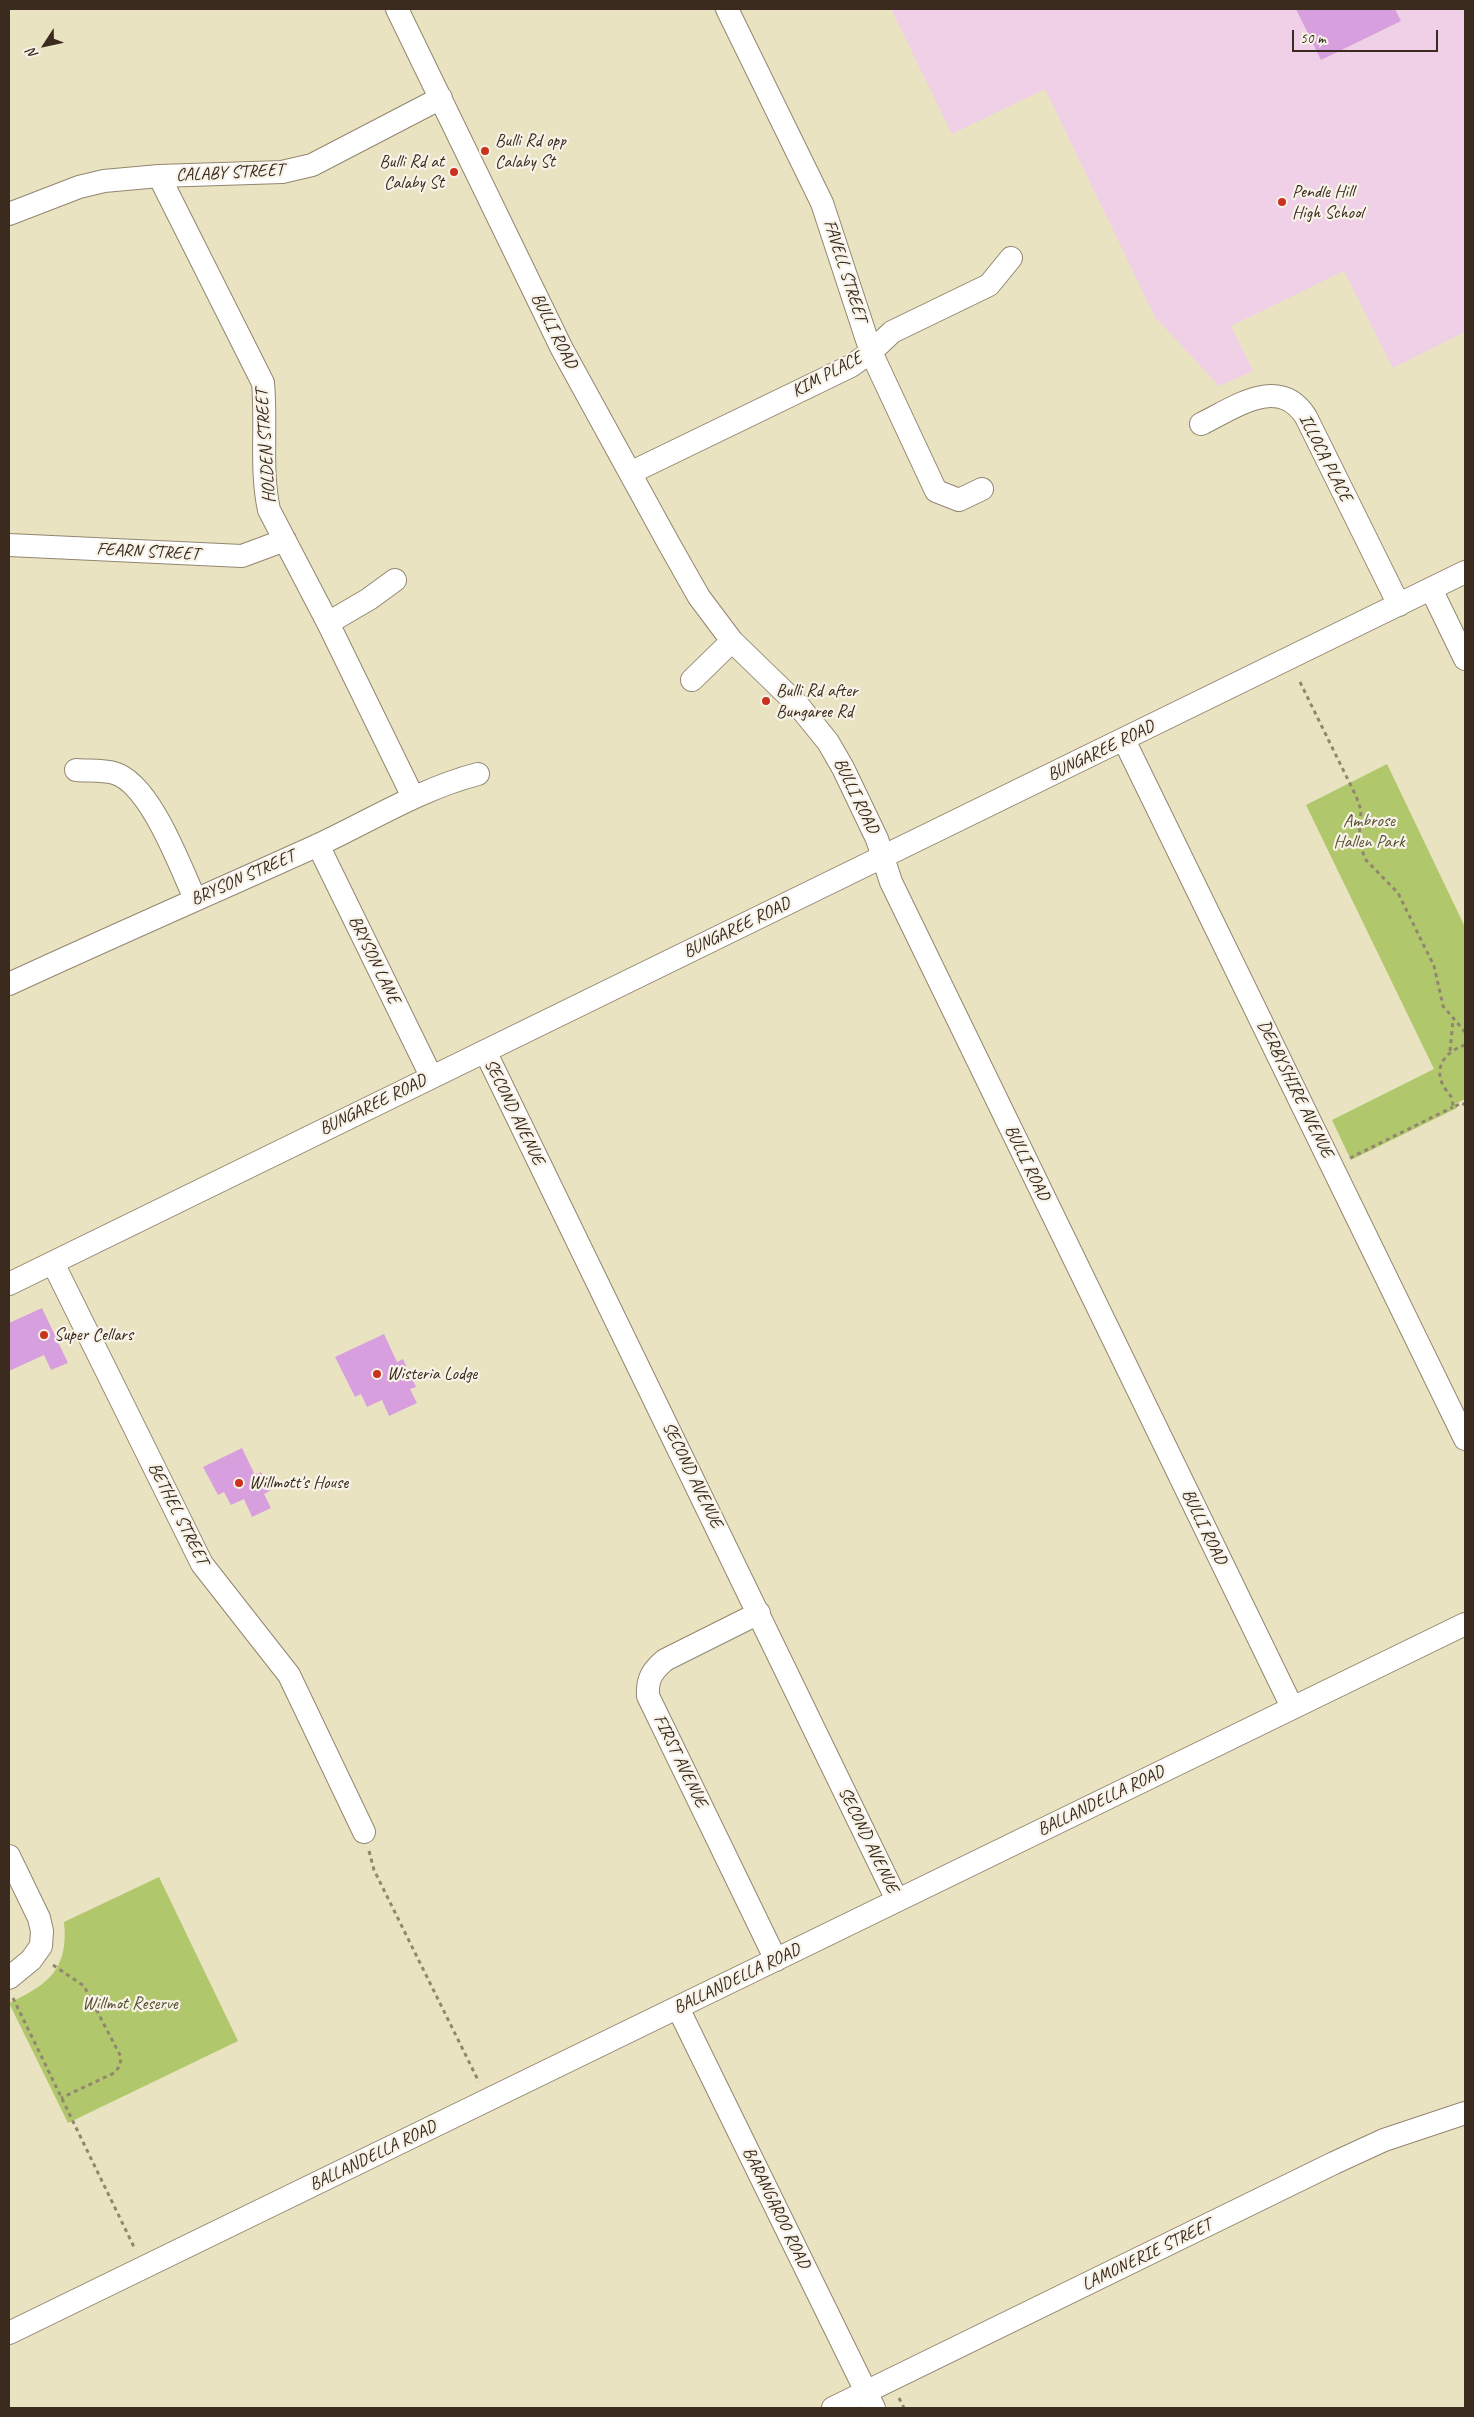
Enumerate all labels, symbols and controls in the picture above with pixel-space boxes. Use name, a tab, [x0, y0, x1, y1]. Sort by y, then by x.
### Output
north arrow	[20, 20, 70, 70]
scale bar	[1294, 20, 1440, 52]
text: 50 m	[1300, 29, 1326, 48]
text: N	[23, 45, 42, 62]
place label: Bulli Rd opp Calaby St	[495, 130, 566, 172]
marker: Bulli Rd opp Calaby St	[479, 145, 491, 157]
place label: Bulli Rd at Calaby St	[379, 151, 444, 193]
street label: CALABY STREET	[175, 159, 285, 187]
marker: Bulli Rd at Calaby St	[448, 166, 460, 178]
place label: Pendle Hill High School	[1292, 181, 1363, 223]
marker: Pendle Hill High School	[1276, 196, 1288, 208]
street label: FAVELL STREET	[818, 217, 872, 325]
street label: BULLI ROAD	[526, 290, 582, 372]
street label: KIM PLACE	[788, 348, 866, 402]
street label: HOLDEN STREET	[251, 388, 281, 504]
street label: ILLOCA PLACE	[1294, 411, 1356, 505]
street label: FEARN STREET	[96, 539, 200, 565]
place label: Bulli Rd after Bungaree Rd	[776, 680, 858, 722]
marker: Bulli Rd after Bungaree Rd	[760, 695, 772, 707]
street label: BUNGAREE ROAD	[1044, 716, 1158, 786]
street label: BULLI ROAD	[828, 755, 884, 837]
park label: Ambrose Hallen Park	[1334, 810, 1404, 852]
street label: BRYSON STREET	[188, 845, 298, 911]
street label: BUNGAREE ROAD	[680, 893, 794, 963]
street label: BRYSON LANE	[343, 912, 405, 1008]
street label: DERBYSHIRE AVENUE	[1252, 1017, 1338, 1161]
street label: SECOND AVENUE	[479, 1056, 549, 1168]
street label: BUNGAREE ROAD	[316, 1070, 430, 1140]
street label: BULLI ROAD	[999, 1122, 1055, 1204]
place label: Super Cellars	[54, 1324, 133, 1346]
marker: Super Cellars	[38, 1329, 50, 1341]
place label: Wisteria Lodge	[387, 1363, 477, 1385]
marker: Wisteria Lodge	[371, 1368, 383, 1380]
street label: SECOND AVENUE	[657, 1419, 727, 1531]
street label: BETHEL STREET	[143, 1459, 213, 1569]
place label: Willmott's House	[249, 1472, 348, 1494]
marker: Willmott's House	[233, 1477, 245, 1489]
street label: BULLI ROAD	[1176, 1486, 1232, 1568]
street label: FIRST AVENUE	[648, 1711, 712, 1811]
street label: BALLANDELLA ROAD	[1034, 1761, 1168, 1841]
street label: SECOND AVENUE	[833, 1784, 903, 1896]
street label: BALLANDELLA ROAD	[670, 1939, 804, 2019]
park label: Willmot Reserve	[82, 1993, 178, 2015]
street label: BALLANDELLA ROAD	[306, 2116, 440, 2196]
street label: BARANGAROO ROAD	[737, 2144, 815, 2272]
street label: LAMONERIE STREET	[1078, 2214, 1216, 2296]

